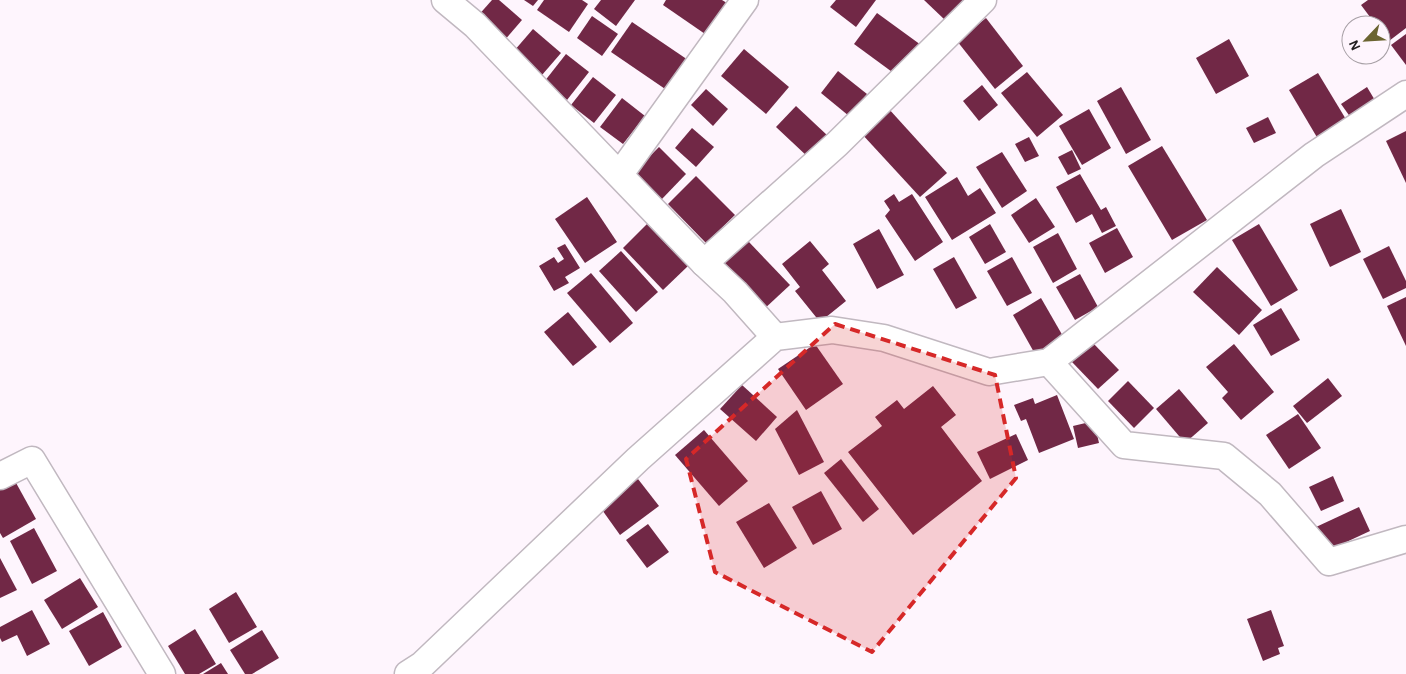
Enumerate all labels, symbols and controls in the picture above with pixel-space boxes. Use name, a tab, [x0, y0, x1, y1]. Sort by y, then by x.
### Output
north arrow	[1341, 15, 1391, 65]
text: N	[1347, 38, 1364, 52]

